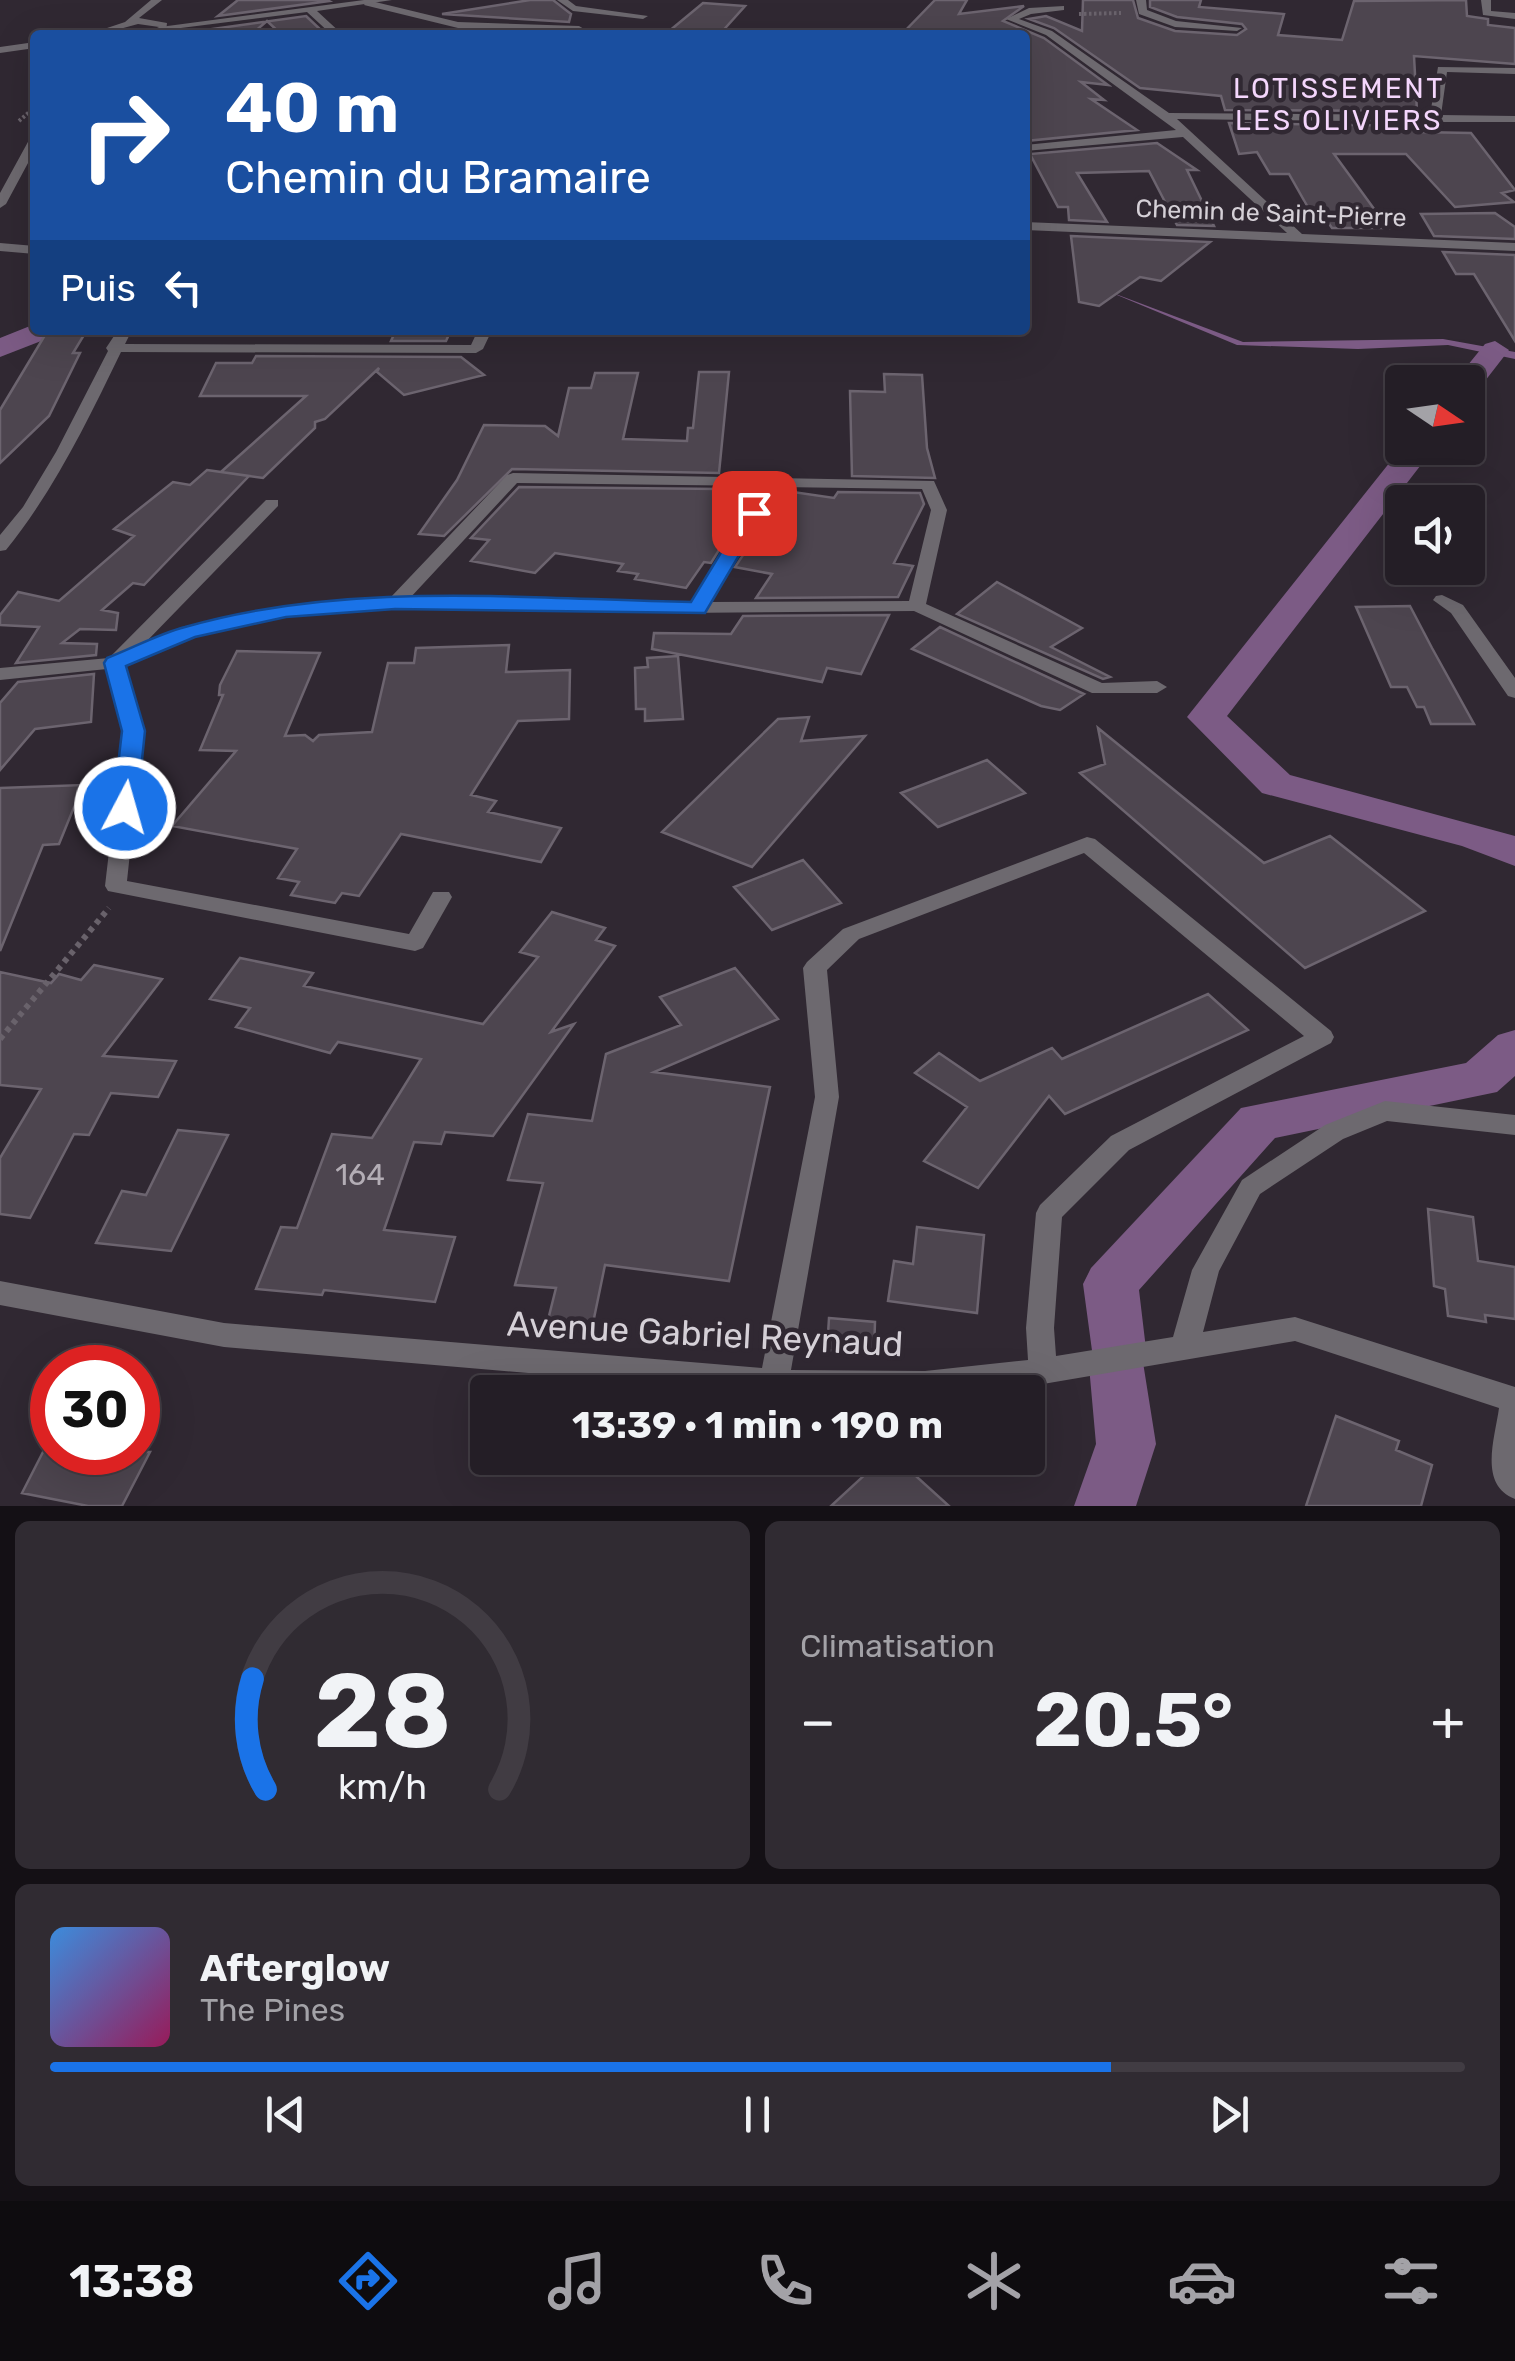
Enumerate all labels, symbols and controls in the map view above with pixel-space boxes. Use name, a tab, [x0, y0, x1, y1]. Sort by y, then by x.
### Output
text: 40 m	[225, 67, 399, 150]
icon: right	[60, 70, 190, 200]
district label: LOTISSEMENT LES OLIVIERS	[1233, 72, 1445, 137]
text: Chemin du Bramaire	[225, 151, 651, 204]
street label: Chemin de Saint-Pierre	[1135, 194, 1407, 232]
icon: left	[156, 260, 211, 315]
text: Puis	[60, 265, 136, 311]
north arrow	[1385, 365, 1485, 465]
map controls	[1385, 365, 1485, 585]
pin	[712, 471, 797, 556]
button: sound	[1385, 485, 1485, 585]
icon: arrive	[727, 486, 782, 541]
position arrow	[73, 756, 177, 860]
house number: 164	[335, 1157, 385, 1193]
street label: Avenue Gabriel Reynaud	[506, 1303, 904, 1365]
speed limit sign: 30	[30, 1345, 160, 1475]
text: 13:39 · 1 min · 190 m	[572, 1402, 943, 1448]
text: Climatisation	[800, 1627, 995, 1665]
text: 28	[313, 1650, 452, 1773]
text: 20.5°	[1033, 1676, 1233, 1765]
text: −	[800, 1689, 836, 1754]
text: +	[1431, 1689, 1465, 1754]
text: km/h	[338, 1766, 427, 1808]
text: Afterglow	[200, 1945, 390, 1991]
text: The Pines	[200, 1991, 345, 2029]
icon: previous	[258, 2087, 313, 2142]
icon: pause	[730, 2087, 785, 2142]
icon: next	[1202, 2087, 1257, 2142]
icon: directions	[333, 2246, 403, 2316]
icon: music	[542, 2246, 612, 2316]
icon: phone	[750, 2246, 820, 2316]
icon: climate	[959, 2246, 1029, 2316]
icon: car	[1167, 2246, 1237, 2316]
icon: filters	[1376, 2246, 1446, 2316]
text: 13:38	[69, 2255, 195, 2308]

